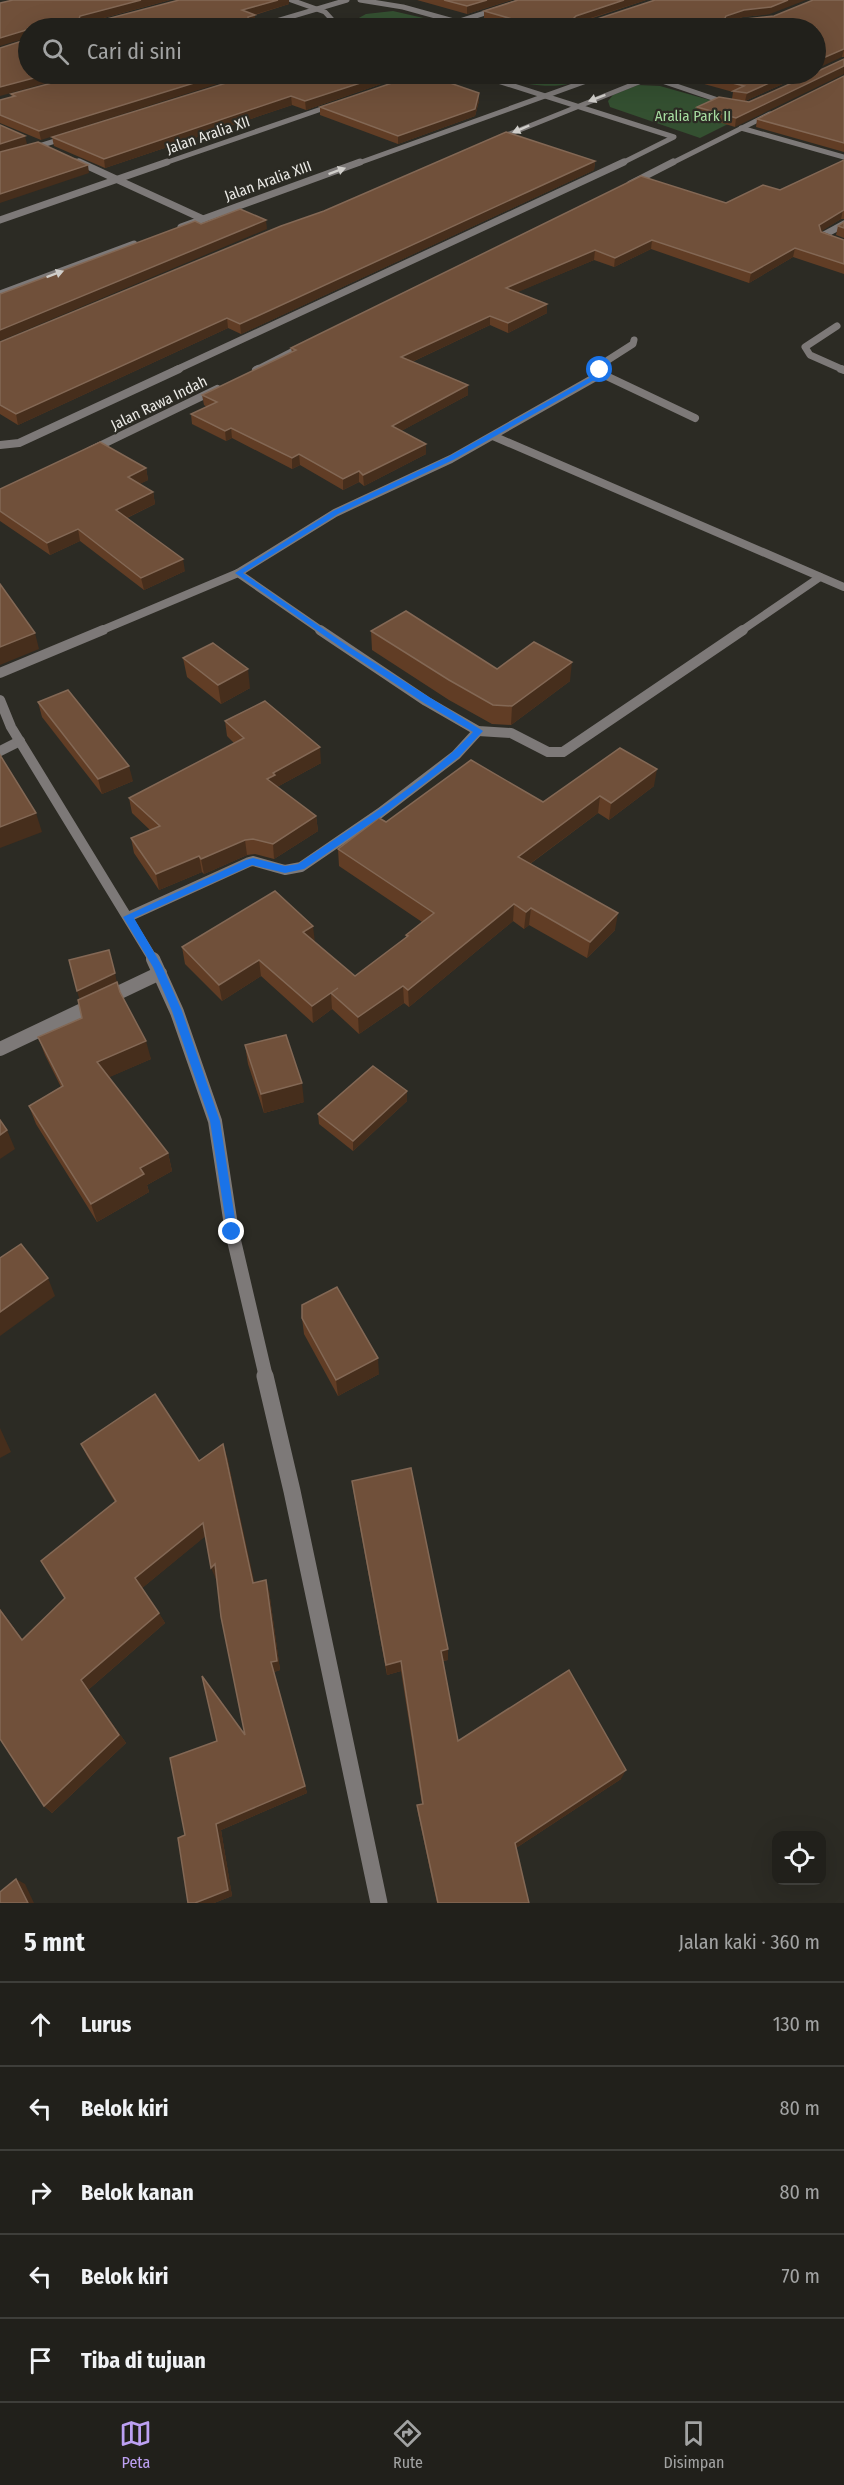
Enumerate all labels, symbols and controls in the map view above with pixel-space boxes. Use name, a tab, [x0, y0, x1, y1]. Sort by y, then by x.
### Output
search box	[18, 18, 826, 84]
icon: search	[39, 35, 72, 68]
text: Cari di sini	[87, 38, 182, 65]
one-way arrow	[588, 93, 606, 103]
park label: Aralia Park II	[655, 107, 731, 125]
street label: Jalan Aralia XII	[164, 112, 252, 158]
one-way arrow	[511, 124, 529, 134]
street label: Jalan Aralia XIII	[222, 157, 314, 205]
one-way arrow	[328, 165, 346, 175]
one-way arrow	[46, 268, 64, 278]
route start	[586, 356, 612, 382]
street label: Jalan Rawa Indah	[108, 372, 210, 434]
route end	[218, 1218, 244, 1244]
map controls	[772, 1831, 826, 1885]
button: locate	[772, 1831, 826, 1885]
text: 5 mnt	[24, 1927, 85, 1958]
text: Jalan kaki · 360 m	[678, 1930, 820, 1954]
icon: ahead	[24, 2008, 57, 2041]
text: Lurus	[81, 2011, 131, 2038]
text: 130 m	[773, 2012, 820, 2036]
icon: left	[24, 2092, 57, 2125]
text: Belok kiri	[81, 2095, 169, 2122]
text: 80 m	[780, 2096, 820, 2120]
icon: right	[24, 2176, 57, 2209]
text: Belok kanan	[81, 2179, 194, 2206]
text: 80 m	[780, 2180, 820, 2204]
icon: left	[24, 2260, 57, 2293]
text: Belok kiri	[81, 2263, 169, 2290]
text: 70 m	[782, 2264, 820, 2288]
icon: arrive	[24, 2344, 57, 2377]
text: Tiba di tujuan	[81, 2347, 206, 2374]
tab: Peta	[119, 2417, 152, 2472]
tab: Rute	[391, 2417, 424, 2472]
tab: Disimpan	[663, 2417, 725, 2472]

